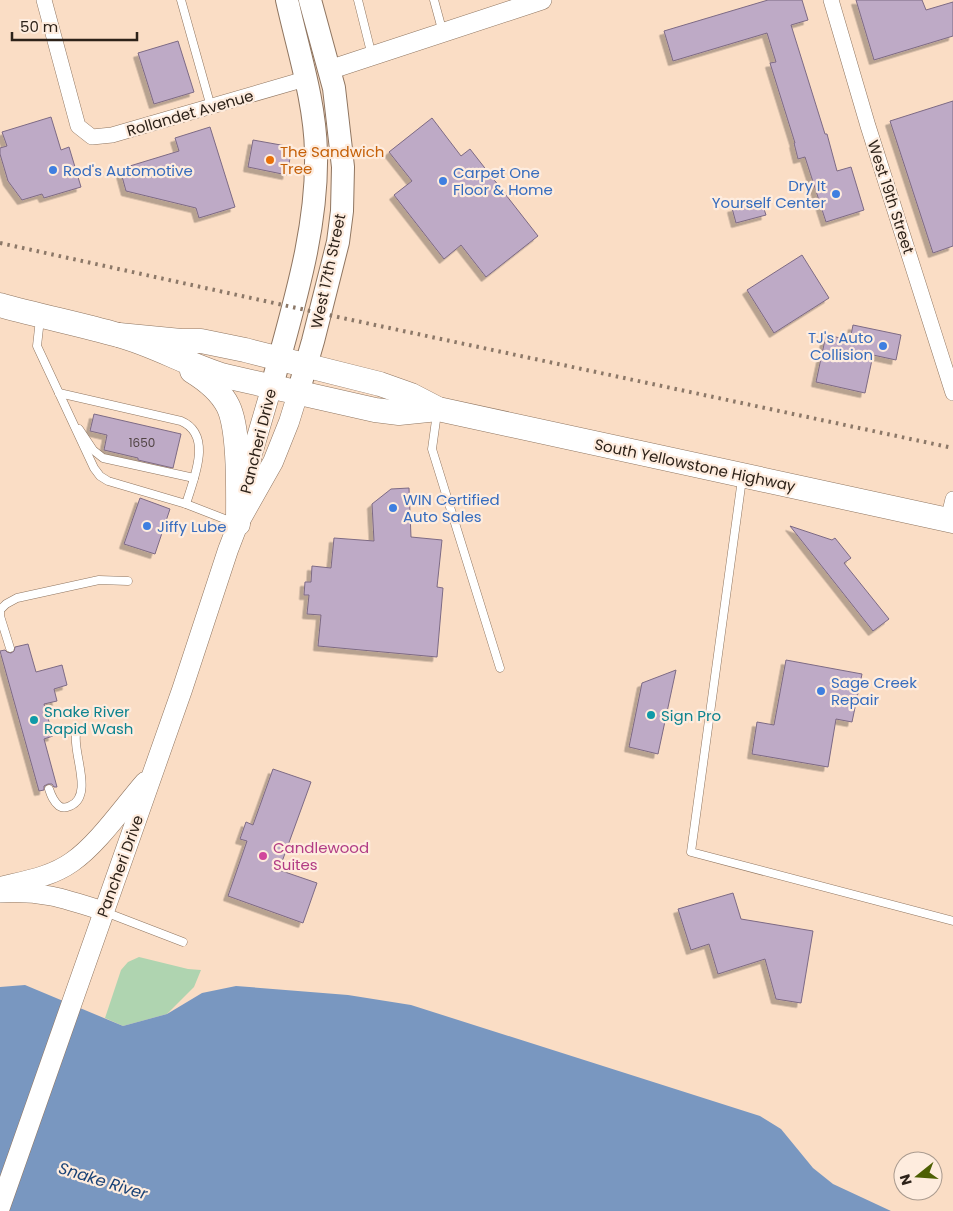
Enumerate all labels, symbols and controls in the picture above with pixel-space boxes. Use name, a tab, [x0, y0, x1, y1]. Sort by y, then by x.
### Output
scale bar	[12, 10, 138, 42]
text: 50 m	[20, 16, 58, 37]
street label: Rollandet Avenue	[124, 85, 256, 141]
street label: West 19th Street	[863, 137, 919, 257]
place label: The Sandwich Tree	[280, 141, 384, 179]
marker: The Sandwich Tree	[264, 154, 276, 166]
place label: Rod's Automotive	[63, 160, 193, 181]
place label: Carpet One Floor & Home	[453, 162, 553, 200]
marker: Rod's Automotive	[47, 164, 59, 176]
marker: Carpet One Floor & Home	[437, 175, 449, 187]
place label: Dry It Yourself Center	[712, 175, 826, 213]
marker: Dry It Yourself Center	[830, 188, 842, 200]
street label: West 17th Street	[306, 211, 350, 331]
place label: TJ's Auto Collision	[808, 327, 873, 365]
marker: TJ's Auto Collision	[877, 340, 889, 352]
street label: Pancheri Drive	[235, 386, 281, 496]
street label: South Yellowstone Highway	[593, 433, 798, 497]
house number: 1650	[129, 434, 155, 451]
place label: WIN Certified Auto Sales	[403, 489, 500, 527]
marker: WIN Certified Auto Sales	[387, 502, 399, 514]
place label: Jiffy Lube	[157, 516, 226, 537]
marker: Jiffy Lube	[141, 520, 153, 532]
place label: Sage Creek Repair	[831, 672, 917, 710]
marker: Sage Creek Repair	[815, 685, 827, 697]
place label: Snake River Rapid Wash	[44, 701, 133, 739]
place label: Sign Pro	[661, 705, 721, 726]
marker: Sign Pro	[645, 709, 657, 721]
marker: Snake River Rapid Wash	[28, 714, 40, 726]
street label: Pancheri Drive	[92, 812, 148, 920]
place label: Candlewood Suites	[273, 837, 369, 875]
marker: Candlewood Suites	[257, 850, 269, 862]
north arrow	[893, 1151, 943, 1201]
water label: Snake River	[56, 1157, 151, 1206]
text: N	[894, 1172, 917, 1188]

